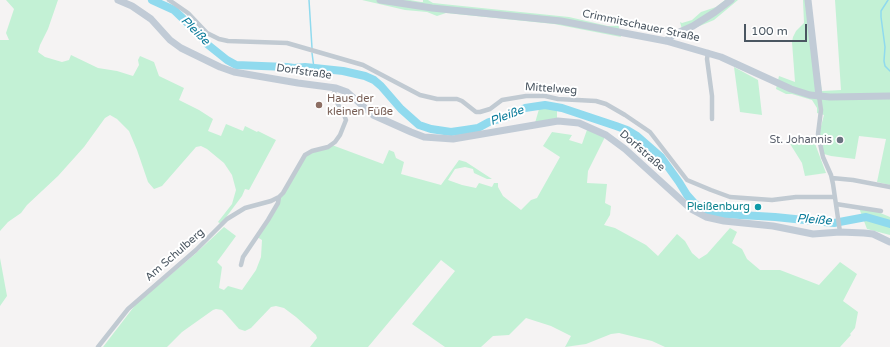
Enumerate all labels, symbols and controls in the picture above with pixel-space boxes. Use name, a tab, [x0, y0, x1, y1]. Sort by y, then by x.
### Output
street label: Crimmitschauer Straße	[581, 7, 701, 45]
water label: Pleiße	[178, 14, 212, 48]
scale bar	[746, 16, 809, 42]
text: 100 m	[751, 24, 788, 38]
street label: Dorfstraße	[275, 62, 333, 82]
street label: Mittelweg	[524, 81, 578, 97]
place label: Haus der kleinen Füße	[327, 92, 393, 118]
marker: Haus der kleinen Füße	[314, 100, 324, 110]
water label: Pleiße	[488, 103, 526, 129]
street label: Dorfstraße	[617, 128, 667, 174]
place label: St. Johannis	[769, 133, 832, 147]
marker: St. Johannis	[835, 135, 845, 145]
place label: Pleißenburg	[687, 200, 750, 214]
marker: Pleißenburg	[753, 202, 763, 212]
water label: Pleiße	[796, 212, 832, 228]
street label: Am Schulberg	[143, 226, 207, 284]

